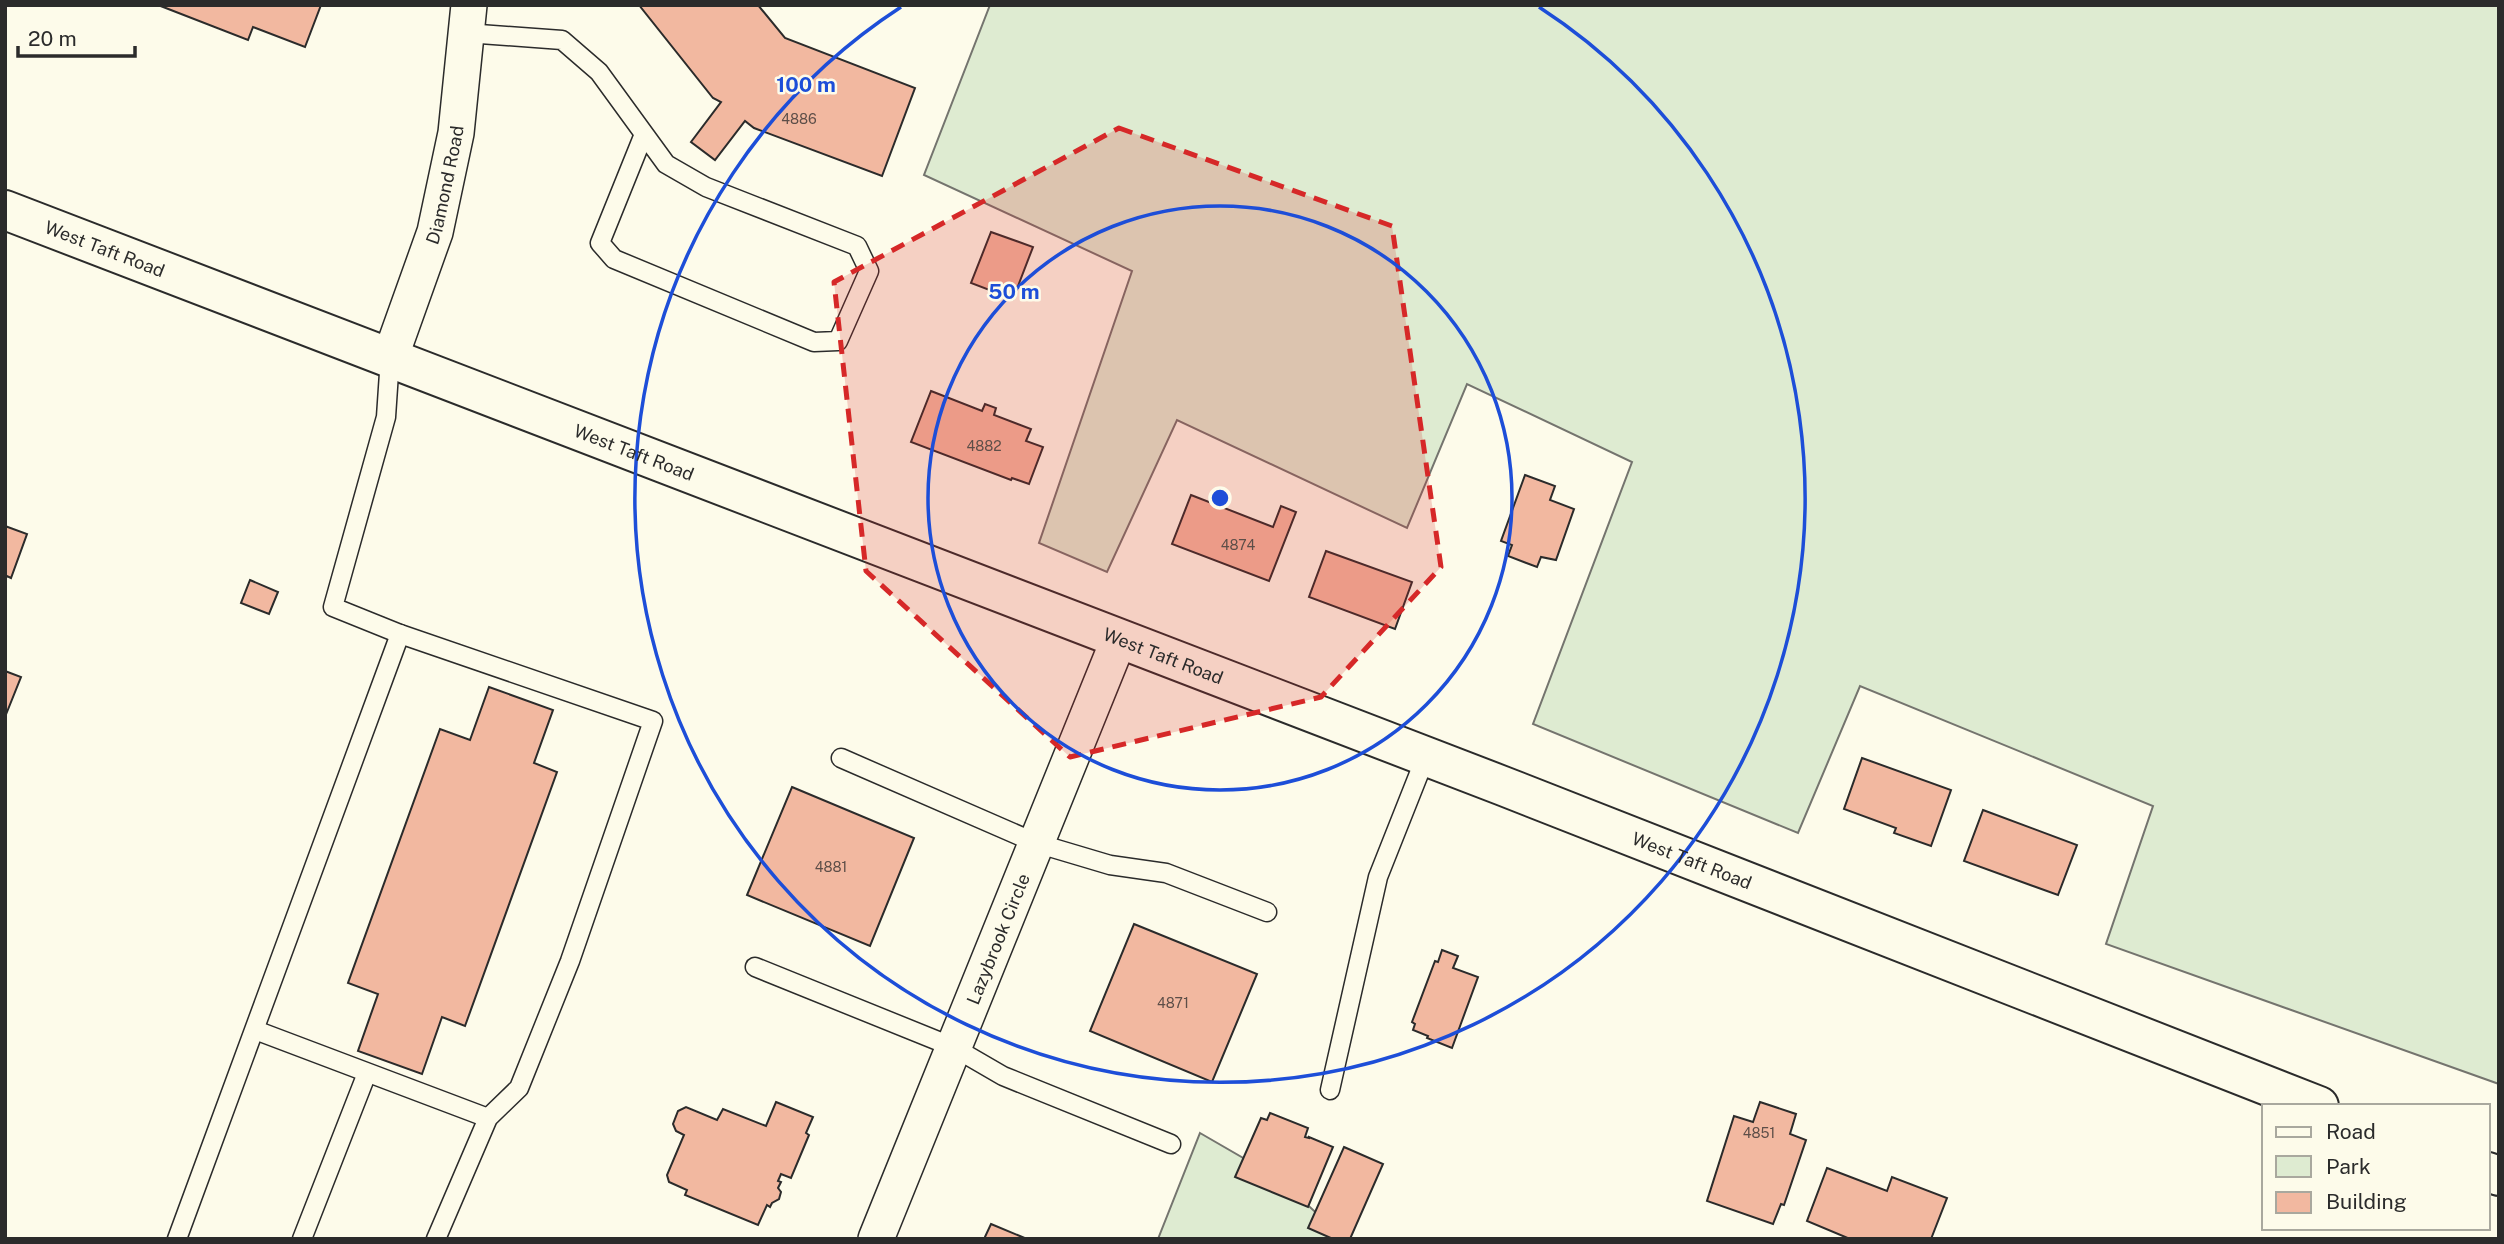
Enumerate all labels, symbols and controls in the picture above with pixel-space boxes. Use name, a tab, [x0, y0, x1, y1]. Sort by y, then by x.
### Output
scale bar	[18, 14, 135, 58]
text: 20 m	[28, 26, 77, 51]
text: 100 m	[776, 72, 836, 97]
house number: 4886	[781, 111, 817, 127]
street label: Diamond Road	[421, 125, 467, 247]
street label: West Taft Road	[42, 216, 168, 281]
text: 50 m	[988, 279, 1040, 304]
street label: West Taft Road	[571, 419, 697, 484]
house number: 4882	[966, 438, 1002, 454]
centre of rings	[1208, 486, 1232, 510]
house number: 4874	[1221, 537, 1255, 553]
street label: West Taft Road	[1100, 623, 1226, 688]
street label: West Taft Road	[1629, 827, 1755, 893]
house number: 4881	[815, 859, 847, 875]
street label: Lazybrook Circle	[962, 870, 1034, 1007]
house number: 4871	[1157, 995, 1189, 1011]
legend	[2262, 1104, 2490, 1230]
text: Road	[2326, 1119, 2376, 1144]
house number: 4851	[1743, 1125, 1775, 1141]
text: Park	[2326, 1154, 2371, 1179]
text: Building	[2326, 1189, 2407, 1214]

